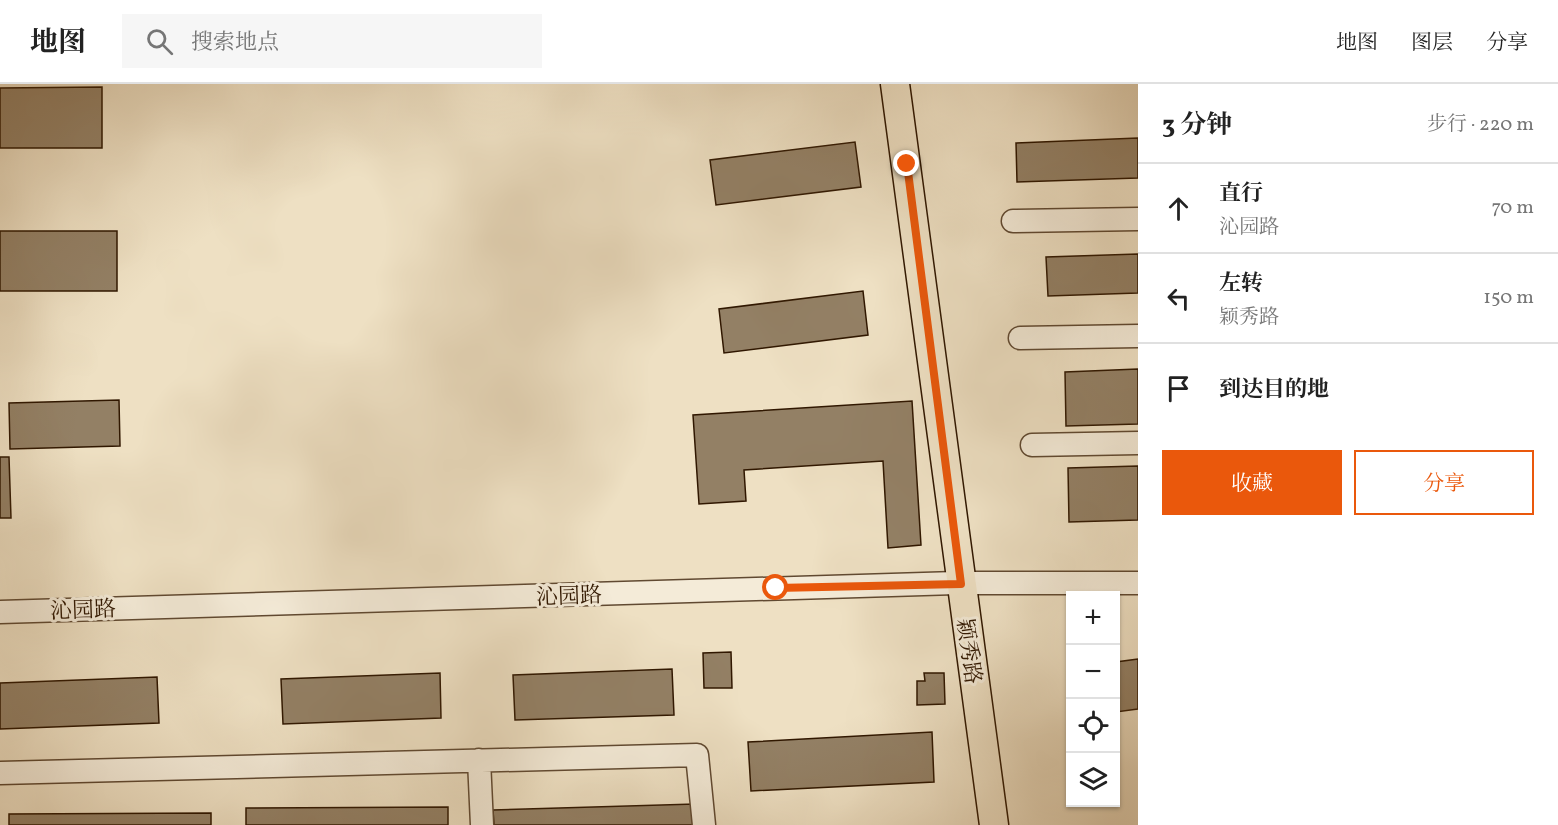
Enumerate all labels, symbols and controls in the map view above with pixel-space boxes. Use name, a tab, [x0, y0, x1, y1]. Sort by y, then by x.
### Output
search box	[122, 14, 542, 68]
text: 地图	[30, 24, 86, 63]
icon: search	[143, 25, 176, 58]
text: 搜索地点	[191, 28, 279, 59]
text: 地图	[1336, 29, 1378, 58]
text: 图层	[1411, 29, 1453, 58]
text: 分享	[1486, 29, 1528, 58]
text: 3 分钟	[1162, 108, 1232, 144]
text: 步行 · 220 m	[1427, 111, 1534, 139]
route end	[893, 150, 919, 176]
text: 直行	[1219, 179, 1263, 210]
icon: ahead	[1162, 192, 1195, 225]
text: 70 m	[1491, 194, 1534, 222]
text: 沁园路	[1219, 214, 1279, 242]
text: 左转	[1219, 269, 1263, 300]
icon: left	[1162, 282, 1195, 315]
text: 150 m	[1483, 284, 1534, 312]
text: 颖秀路	[1219, 304, 1279, 332]
icon: arrive	[1162, 372, 1195, 405]
text: 到达目的地	[1219, 375, 1329, 406]
button: 收藏	[1162, 450, 1342, 515]
button: 分享	[1354, 450, 1534, 515]
route start	[762, 574, 788, 600]
street label: 沁园路	[536, 581, 603, 614]
map controls	[1066, 591, 1120, 807]
button: +	[1066, 591, 1120, 645]
street label: 沁园路	[50, 595, 117, 628]
street label: 颖秀路	[948, 617, 987, 686]
button: −	[1066, 645, 1120, 699]
button: locate	[1066, 699, 1120, 753]
button: layers	[1066, 753, 1120, 807]

